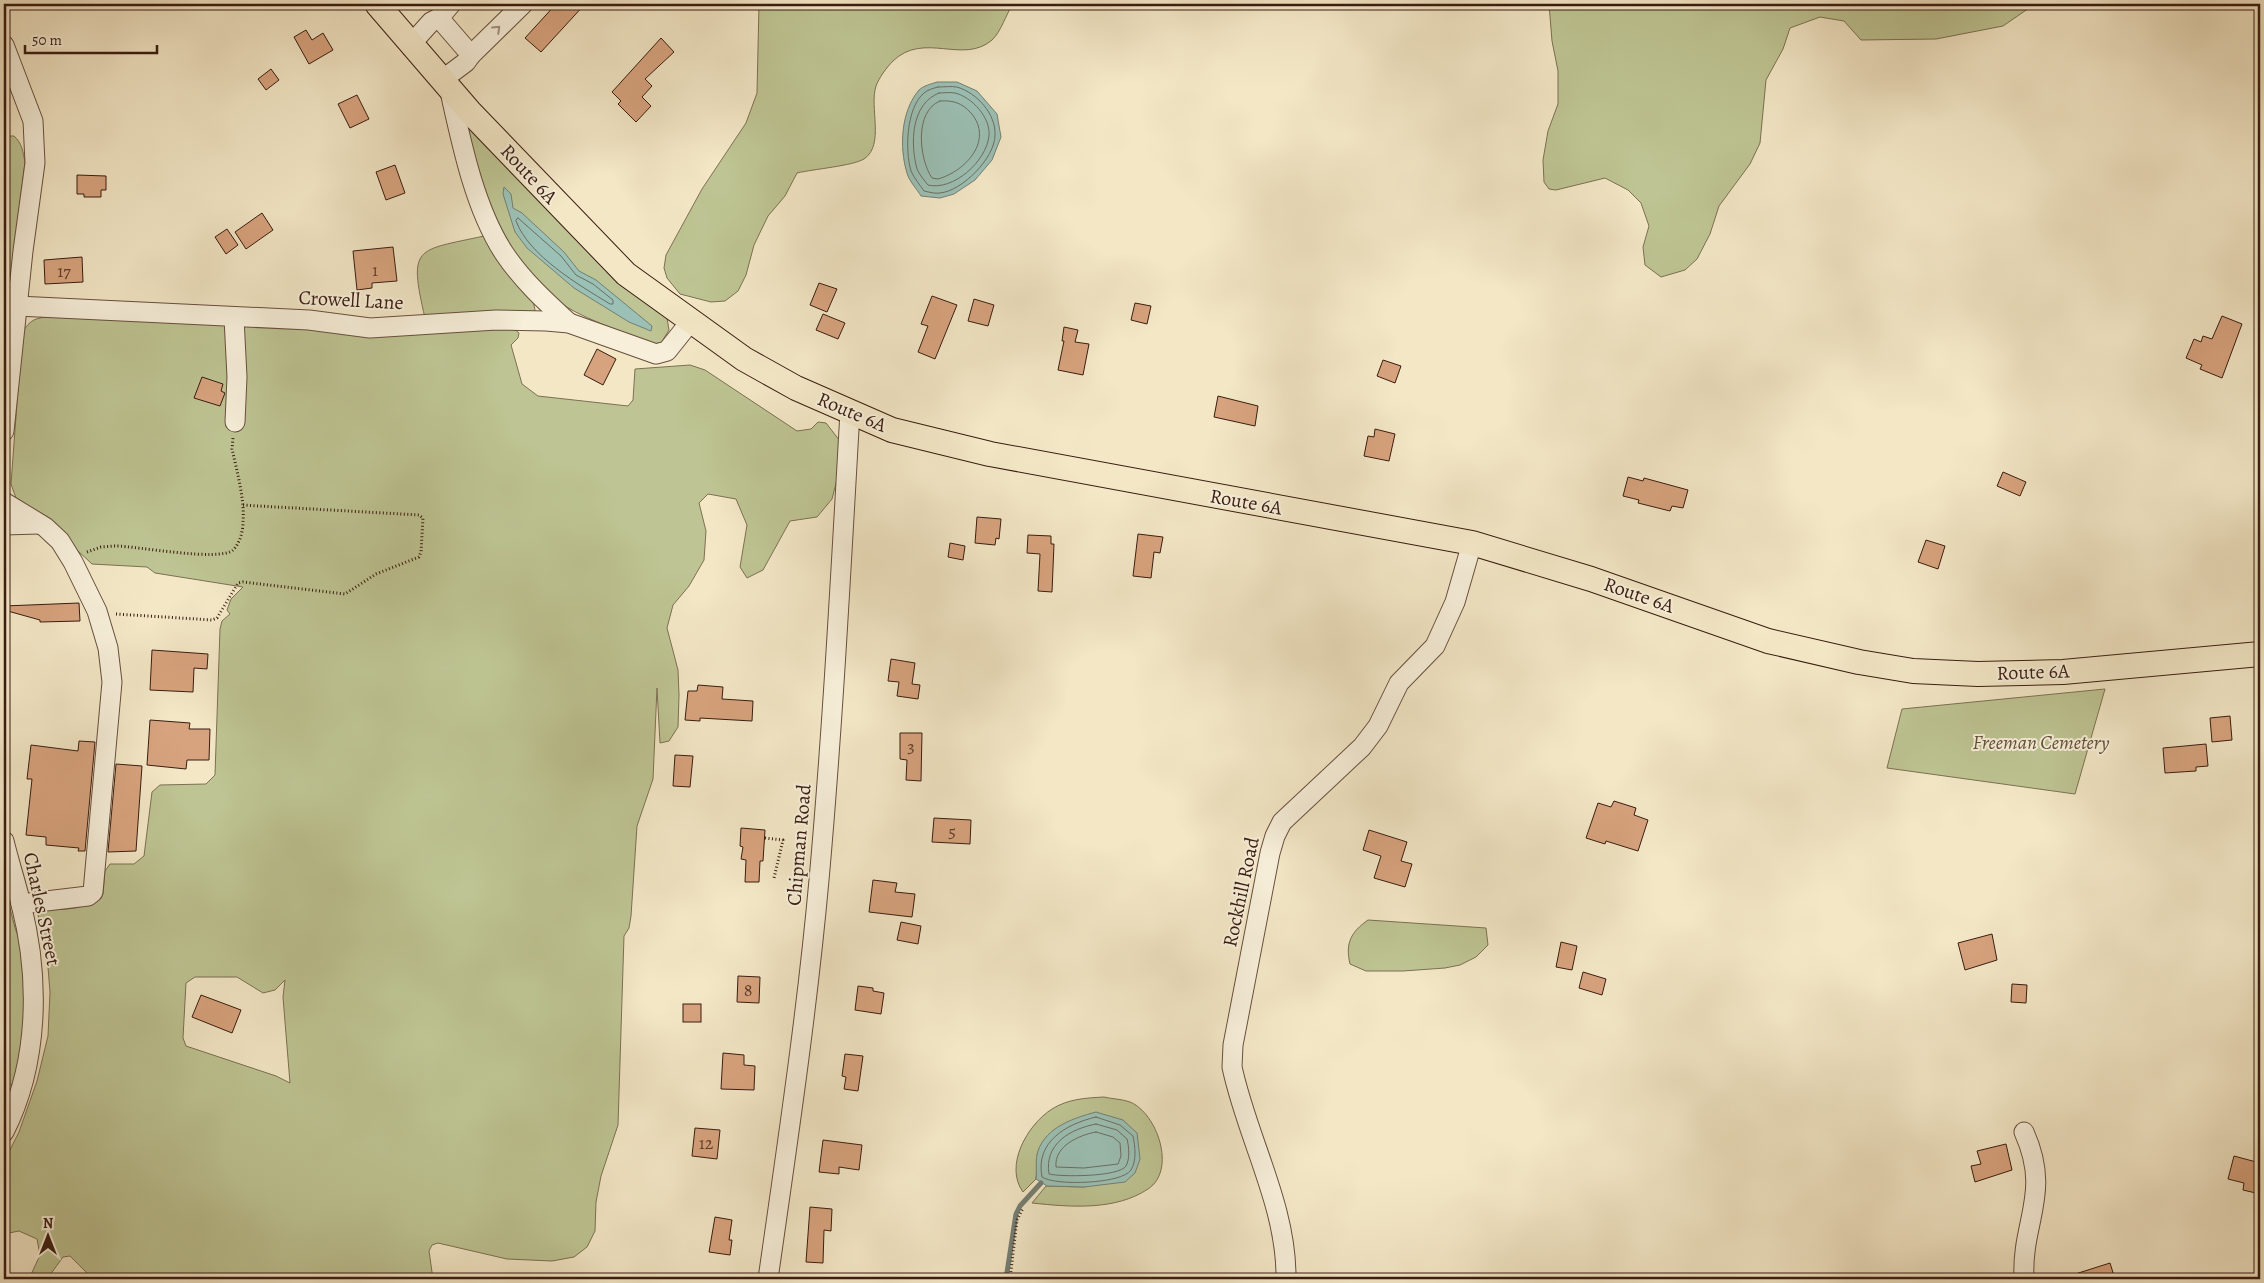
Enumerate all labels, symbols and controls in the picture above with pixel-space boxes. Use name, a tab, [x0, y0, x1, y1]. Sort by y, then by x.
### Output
scale bar	[25, 22, 158, 54]
one-way arrow	[491, 26, 500, 35]
text: 50 m	[32, 30, 62, 50]
street label: Route 6A	[494, 138, 564, 210]
house number: 1	[372, 258, 378, 282]
house number: 17	[57, 259, 71, 283]
street label: Crowell Lane	[298, 284, 404, 316]
street label: Route 6A	[813, 385, 891, 439]
street label: Route 6A	[1208, 482, 1285, 522]
street label: Route 6A	[1600, 570, 1678, 620]
street label: Route 6A	[1996, 657, 2070, 687]
park label: Freeman Cemetery	[1972, 729, 2110, 756]
house number: 3	[907, 734, 915, 758]
street label: Chipman Road	[780, 783, 818, 907]
house number: 5	[948, 819, 956, 843]
street label: Rockhill Road	[1216, 834, 1266, 949]
street label: Charles Street	[17, 850, 67, 969]
house number: 8	[744, 978, 752, 1002]
house number: 12	[699, 1131, 714, 1155]
north arrow	[22, 1210, 72, 1260]
text: N	[43, 1214, 53, 1233]

